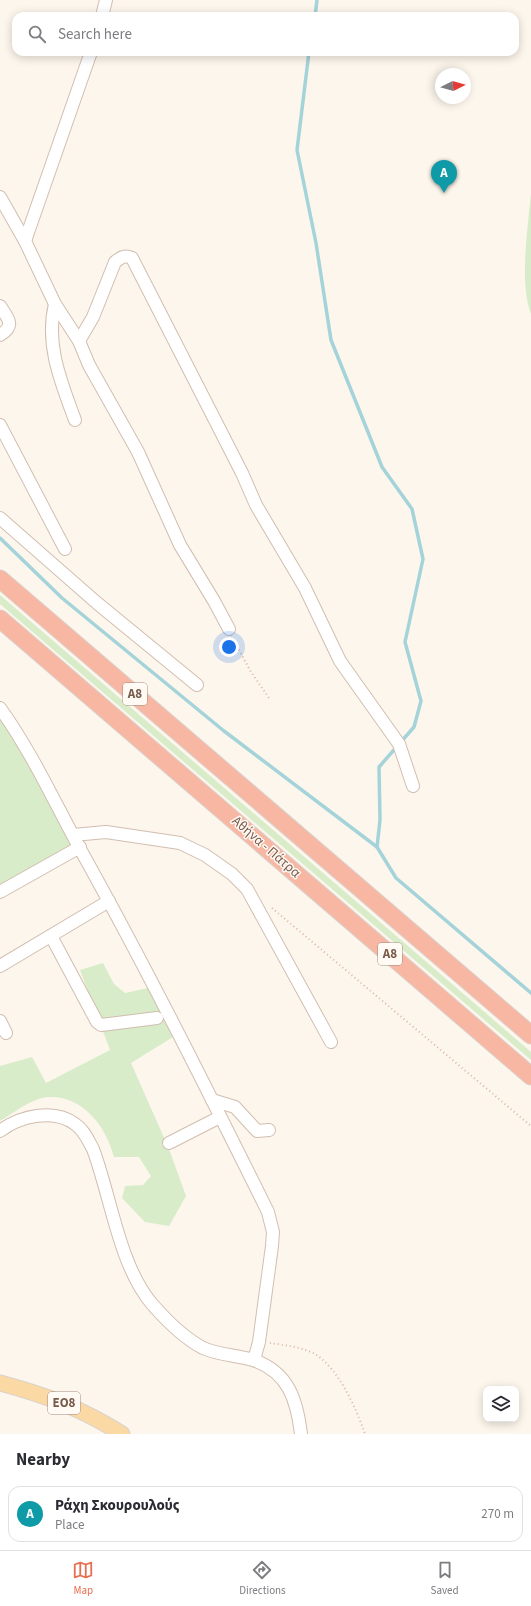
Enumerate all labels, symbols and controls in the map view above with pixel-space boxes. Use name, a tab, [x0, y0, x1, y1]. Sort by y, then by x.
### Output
search box	[12, 12, 519, 56]
icon: search	[26, 23, 48, 45]
text: Search here	[58, 24, 132, 45]
north arrow	[435, 68, 471, 104]
pin: A	[431, 160, 457, 193]
your location	[219, 637, 239, 657]
road number: Α8	[123, 683, 147, 705]
street label: Αθήνα - Πάτρα	[227, 811, 305, 883]
road number: Α8	[378, 943, 402, 965]
map controls	[483, 1386, 519, 1422]
button: layers	[483, 1386, 519, 1422]
road number: ΕΟ8	[48, 1392, 80, 1414]
text: Nearby	[16, 1448, 70, 1472]
text: Ράχη Σκουρουλούς	[55, 1495, 179, 1516]
text: A	[26, 1505, 34, 1523]
text: 270 m	[481, 1505, 514, 1523]
text: Place	[55, 1516, 84, 1534]
tab: Map	[72, 1559, 94, 1598]
tab: Directions	[239, 1559, 286, 1598]
tab: Saved	[431, 1559, 459, 1598]

